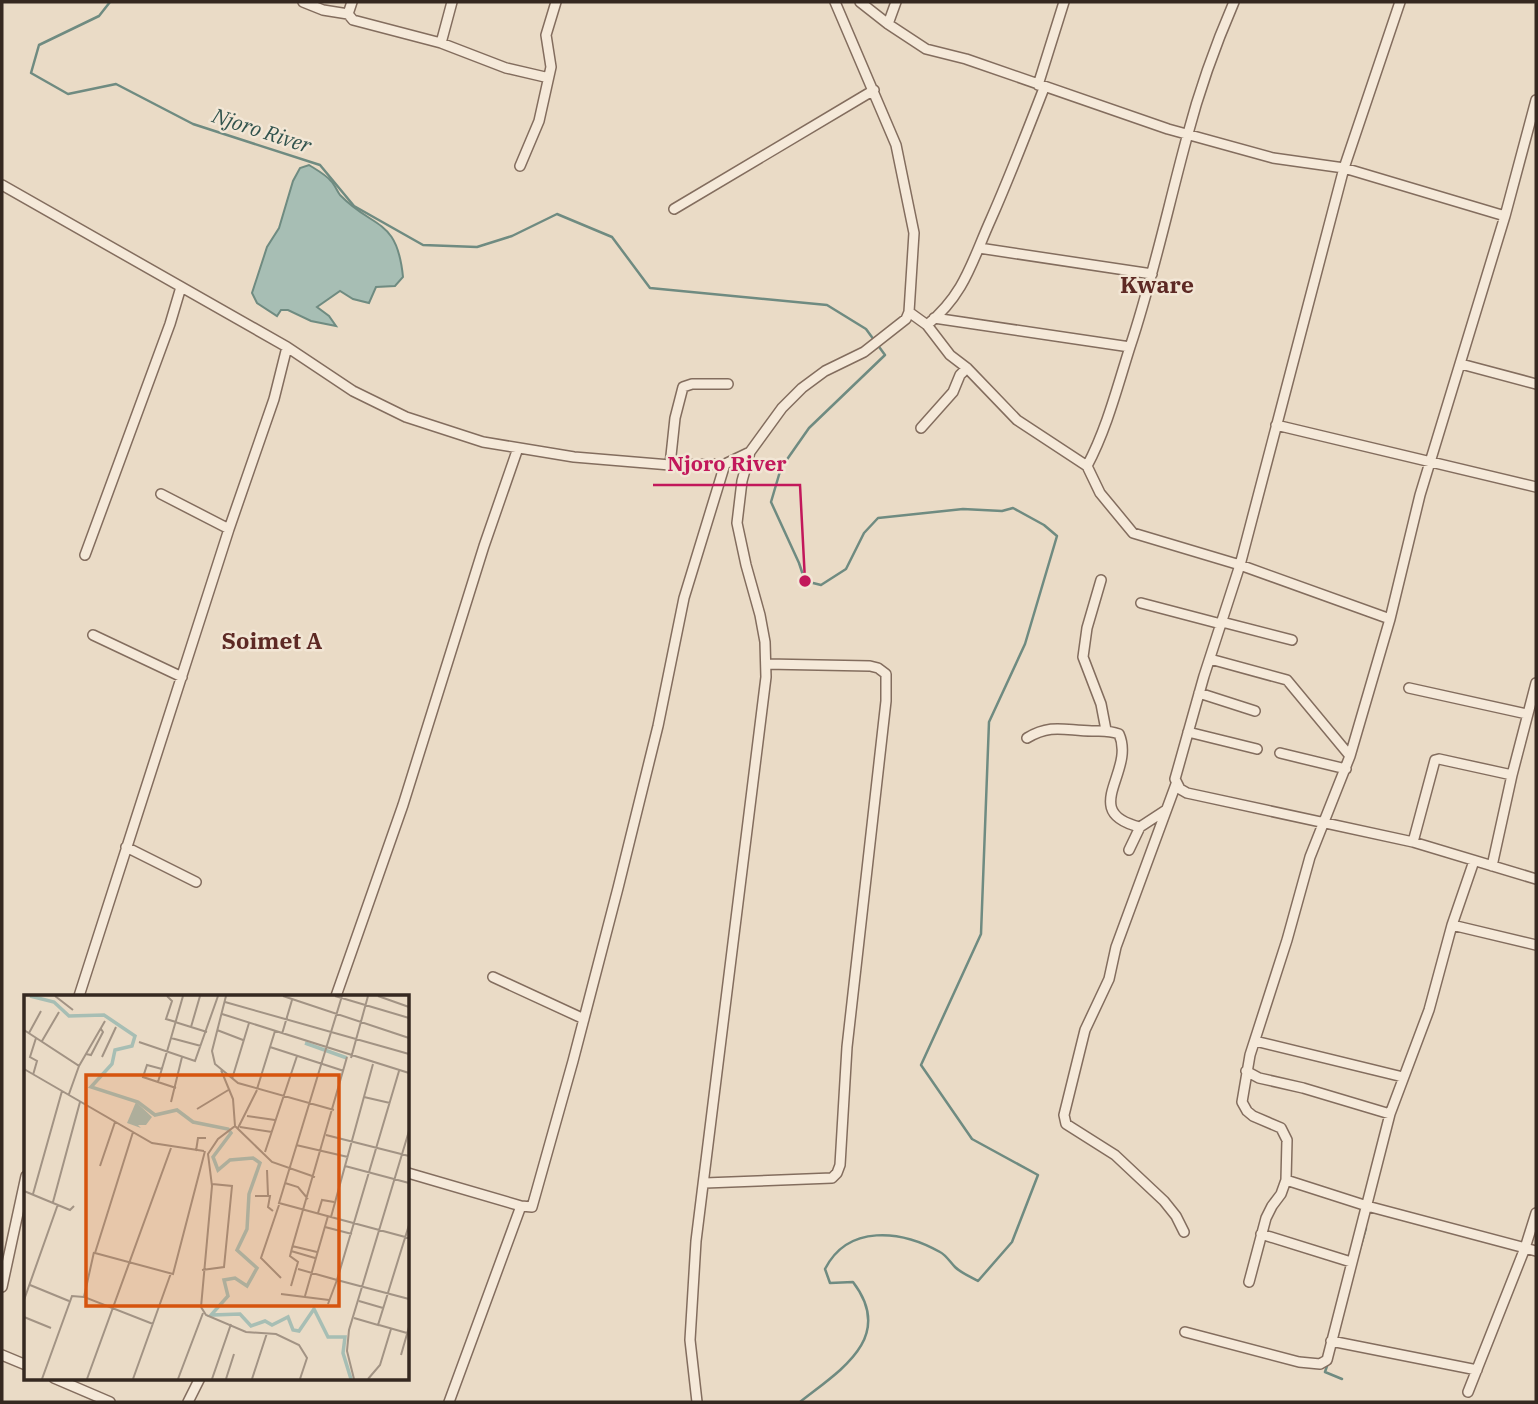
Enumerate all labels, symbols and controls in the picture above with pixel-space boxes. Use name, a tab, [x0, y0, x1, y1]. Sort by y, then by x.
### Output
water label: Njoro River	[208, 101, 316, 159]
district label: Kware	[1120, 269, 1194, 299]
callout: Njoro River	[653, 443, 800, 485]
text: Njoro River	[667, 449, 787, 477]
district label: Soimet A	[222, 625, 322, 655]
inset map	[24, 995, 410, 1380]

